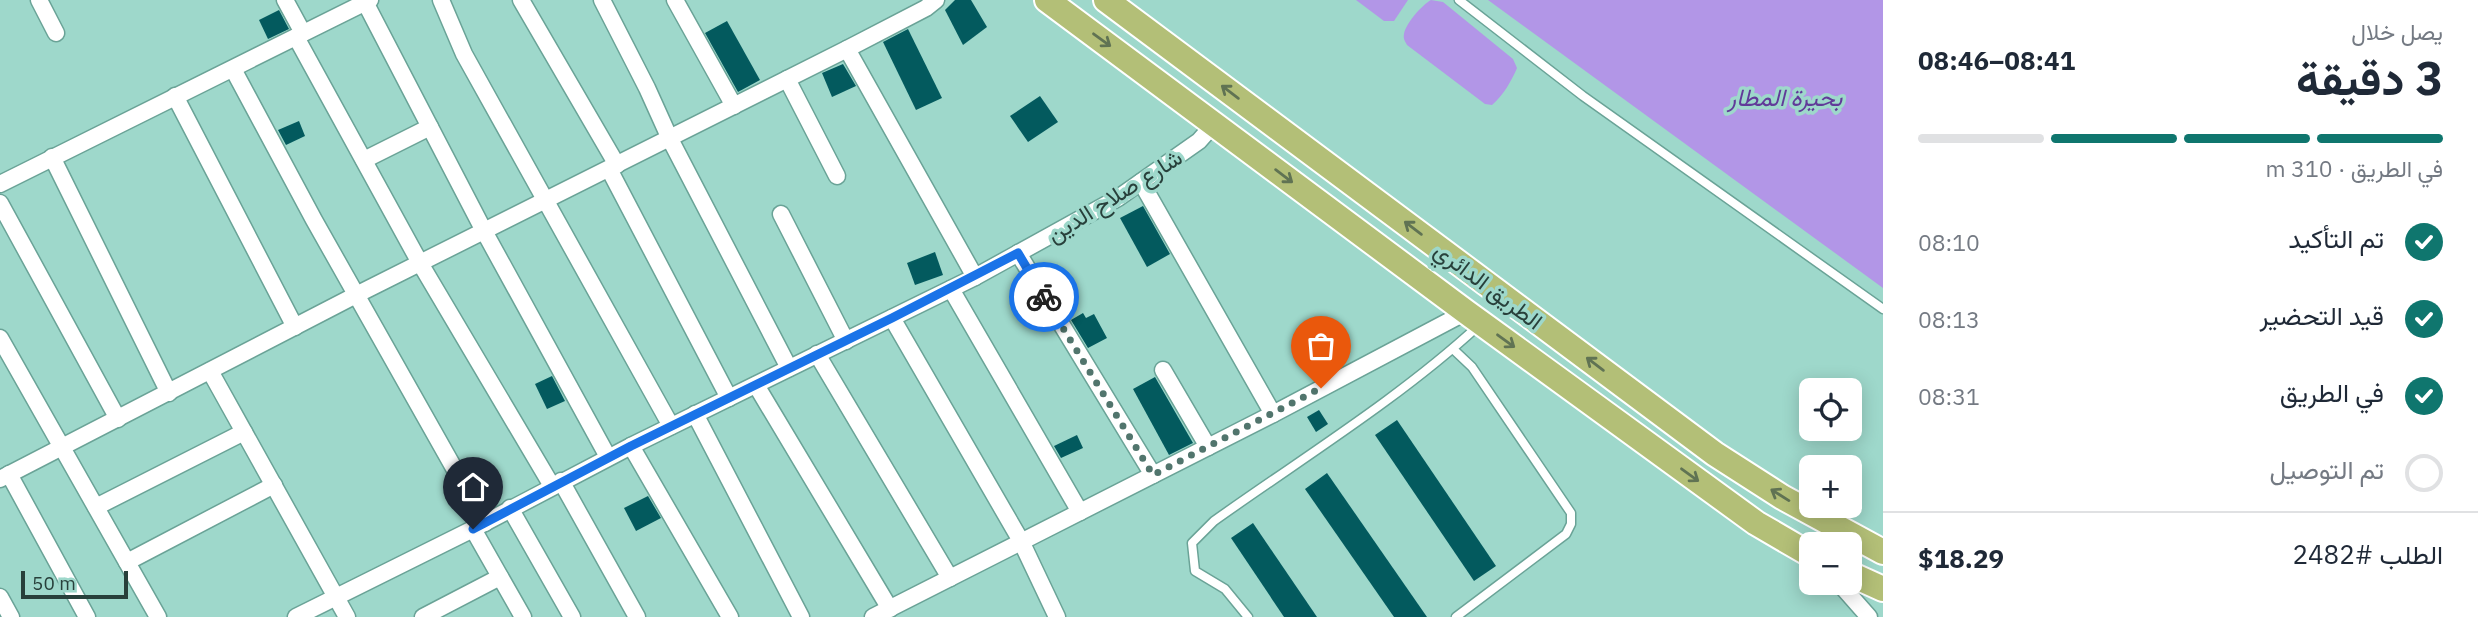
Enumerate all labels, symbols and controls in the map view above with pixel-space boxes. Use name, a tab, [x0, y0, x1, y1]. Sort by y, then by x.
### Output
text: يصل خلال	[2351, 16, 2443, 46]
one-way arrow	[1092, 33, 1111, 47]
text: 08:41–08:46	[1918, 43, 2075, 77]
text: 3 دقيقة	[2296, 48, 2443, 108]
water label: بحيرة المطار	[1726, 81, 1843, 113]
one-way arrow	[1222, 84, 1240, 99]
street label: شارع صلاح الدين	[1041, 141, 1188, 250]
text: في الطريق · 310 m	[2266, 153, 2443, 183]
one-way arrow	[1274, 169, 1293, 184]
one-way arrow	[1403, 221, 1422, 236]
text: تم التأكيد	[2288, 221, 2384, 255]
icon: check	[2405, 223, 2443, 261]
text: 08:10	[1918, 227, 1980, 257]
street label: الطريق الدائري	[1426, 234, 1549, 340]
courier	[1009, 262, 1079, 332]
icon: bike	[1025, 278, 1063, 316]
text: قيد التحضير	[2259, 298, 2384, 332]
icon: check	[2405, 300, 2443, 338]
text: 08:13	[1918, 304, 1980, 334]
pin	[1291, 316, 1351, 388]
icon: bag	[1302, 327, 1340, 365]
one-way arrow	[1496, 334, 1515, 348]
one-way arrow	[1586, 357, 1605, 371]
text: في الطريق	[2280, 375, 2384, 409]
icon: check	[2405, 377, 2443, 415]
map controls	[1799, 378, 1862, 595]
button: locate	[1799, 378, 1862, 441]
text: 08:31	[1918, 381, 1980, 411]
text: تم التوصيل	[2270, 452, 2384, 486]
button: +	[1799, 455, 1862, 518]
pin	[443, 457, 503, 529]
icon: home	[454, 468, 492, 506]
one-way arrow	[1680, 468, 1699, 482]
one-way arrow	[1771, 488, 1791, 502]
button: −	[1799, 532, 1862, 595]
text: الطلب #2482	[2292, 537, 2443, 571]
text: $18.29	[1918, 541, 2004, 575]
scale bar	[21, 568, 128, 600]
text: 50 m	[32, 571, 76, 595]

